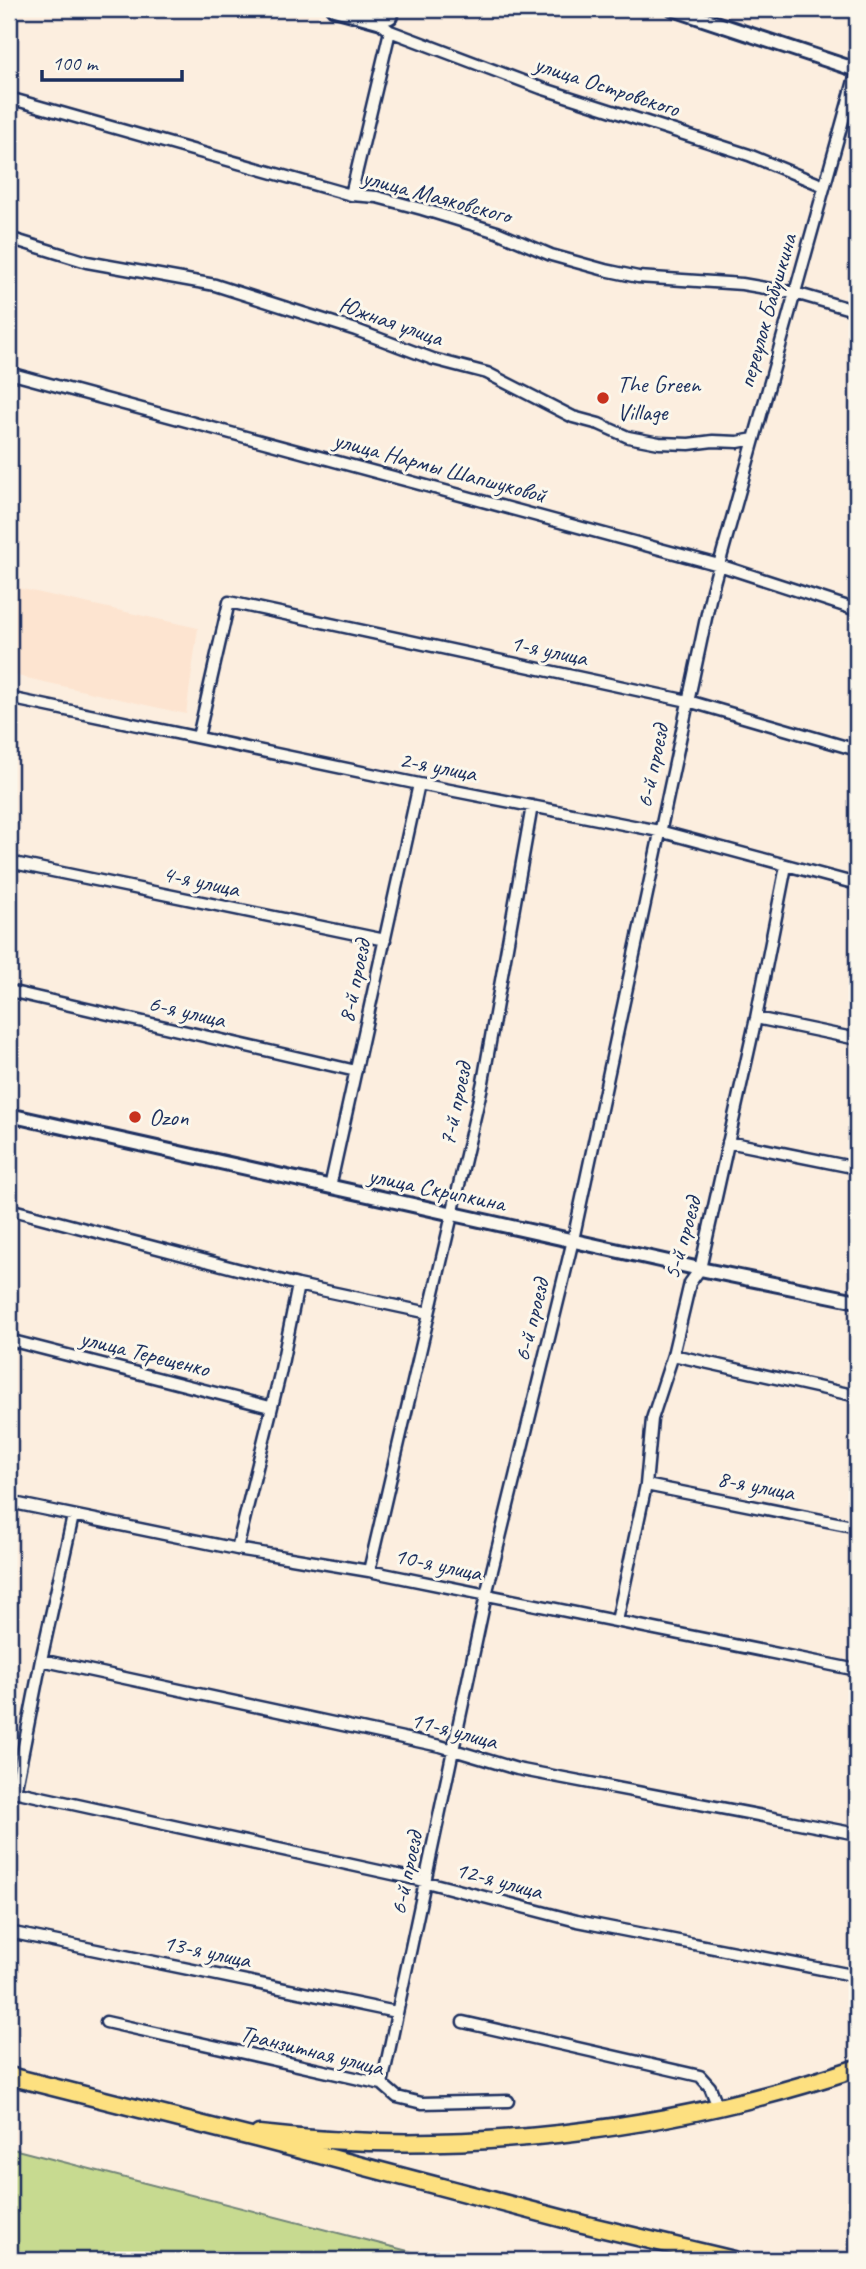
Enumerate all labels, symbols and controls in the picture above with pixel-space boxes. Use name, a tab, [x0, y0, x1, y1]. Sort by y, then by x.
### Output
scale bar	[42, 38, 182, 82]
street label: улица Островского	[529, 48, 685, 124]
text: 100 m	[52, 50, 99, 76]
street label: улица Маяковского	[358, 161, 517, 231]
street label: переулок Бабушкина	[731, 229, 804, 392]
street label: Южная улица	[335, 289, 448, 353]
place label: The Green Village	[617, 369, 701, 427]
marker: The Green Village	[595, 390, 611, 406]
street label: улица Нармы Шапшуковой	[329, 424, 551, 510]
street label: 1-я улица	[508, 627, 592, 673]
street label: 6-й проезд	[629, 719, 676, 810]
street label: 2-я улица	[397, 744, 481, 788]
street label: 4-я улица	[160, 858, 244, 904]
street label: 8-й проезд	[331, 934, 378, 1025]
street label: 6-я улица	[146, 988, 230, 1035]
street label: 7-й проезд	[432, 1057, 479, 1148]
place label: Ozon	[149, 1102, 189, 1132]
marker: Ozon	[127, 1109, 143, 1125]
street label: улица Скрипкина	[364, 1159, 510, 1219]
street label: 5-й проезд	[656, 1191, 709, 1283]
street label: 6-й проезд	[506, 1273, 556, 1365]
street label: улица Терещенко	[75, 1322, 214, 1384]
street label: 8-я улица	[715, 1463, 799, 1507]
street label: 10-я улица	[391, 1540, 486, 1588]
street label: 11-я улица	[407, 1704, 502, 1756]
street label: 6-й проезд	[383, 1826, 430, 1917]
street label: 12-я улица	[452, 1854, 547, 1906]
street label: 13-я улица	[160, 1927, 255, 1975]
street label: Транзитная улица	[237, 2018, 388, 2083]

